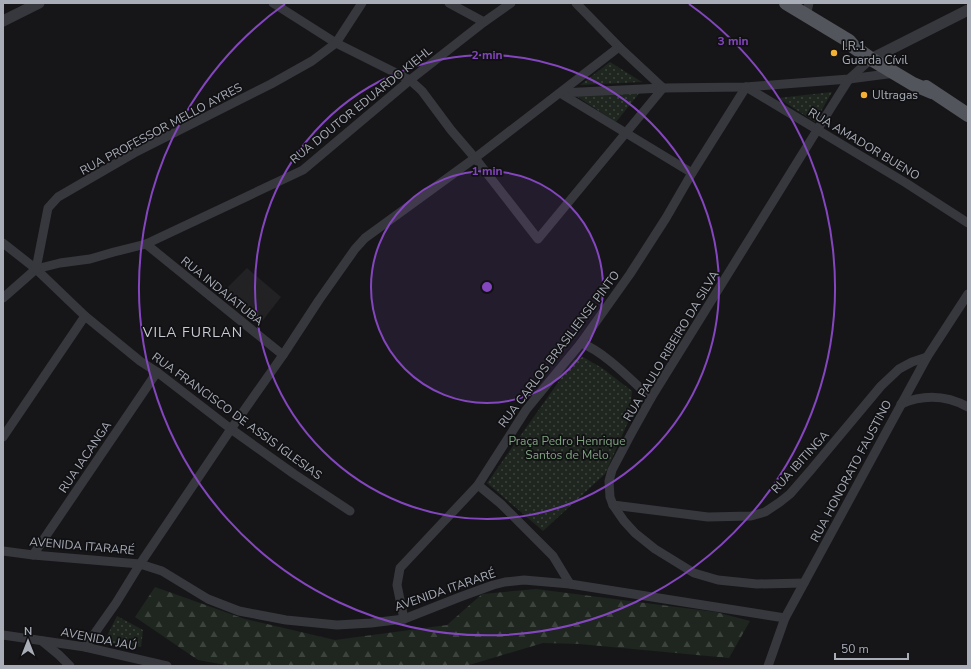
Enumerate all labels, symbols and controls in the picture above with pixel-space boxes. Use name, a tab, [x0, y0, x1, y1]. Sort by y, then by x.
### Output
text: 3 min	[717, 33, 749, 49]
place label: I.R.1 Guarda Cívil	[842, 38, 908, 68]
street label: RUA DOUTOR EDUARDO KIEHL	[287, 42, 436, 167]
text: 2 min	[471, 47, 503, 63]
marker: I.R.1 Guarda Cívil	[829, 48, 839, 58]
street label: RUA PROFESSOR MELLO AYRES	[77, 79, 245, 179]
place label: Ultragas	[872, 87, 918, 103]
marker: Ultragas	[859, 90, 869, 100]
street label: RUA AMADOR BUENO	[805, 104, 923, 184]
text: 1 min	[471, 163, 503, 179]
street label: RUA INDAIATUBA	[177, 253, 267, 329]
street label: RUA CARLOS BRASILIENSE PINTO	[495, 267, 623, 431]
street label: RUA PAULO RIBEIRO DA SILVA	[619, 267, 723, 424]
centre of rings	[480, 280, 494, 294]
district label: VILA FURLAN	[142, 323, 243, 342]
street label: RUA FRANCISCO DE ASSIS IGLESIAS	[149, 349, 325, 483]
street label: RUA HONORATO FAUSTINO	[807, 397, 895, 545]
street label: RUA IACANGA	[55, 418, 115, 496]
street label: RUA IBITINGA	[767, 427, 833, 497]
park label: Praça Pedro Henrique Santos de Melo	[508, 433, 626, 463]
street label: AVENIDA ITARARÉ	[29, 533, 135, 559]
street label: AVENIDA ITARARÉ	[392, 565, 498, 615]
north arrow	[8, 621, 48, 661]
text: N	[24, 624, 32, 639]
street label: AVENIDA JAÚ	[60, 624, 138, 654]
scale bar	[835, 635, 908, 661]
text: 50 m	[841, 641, 869, 657]

